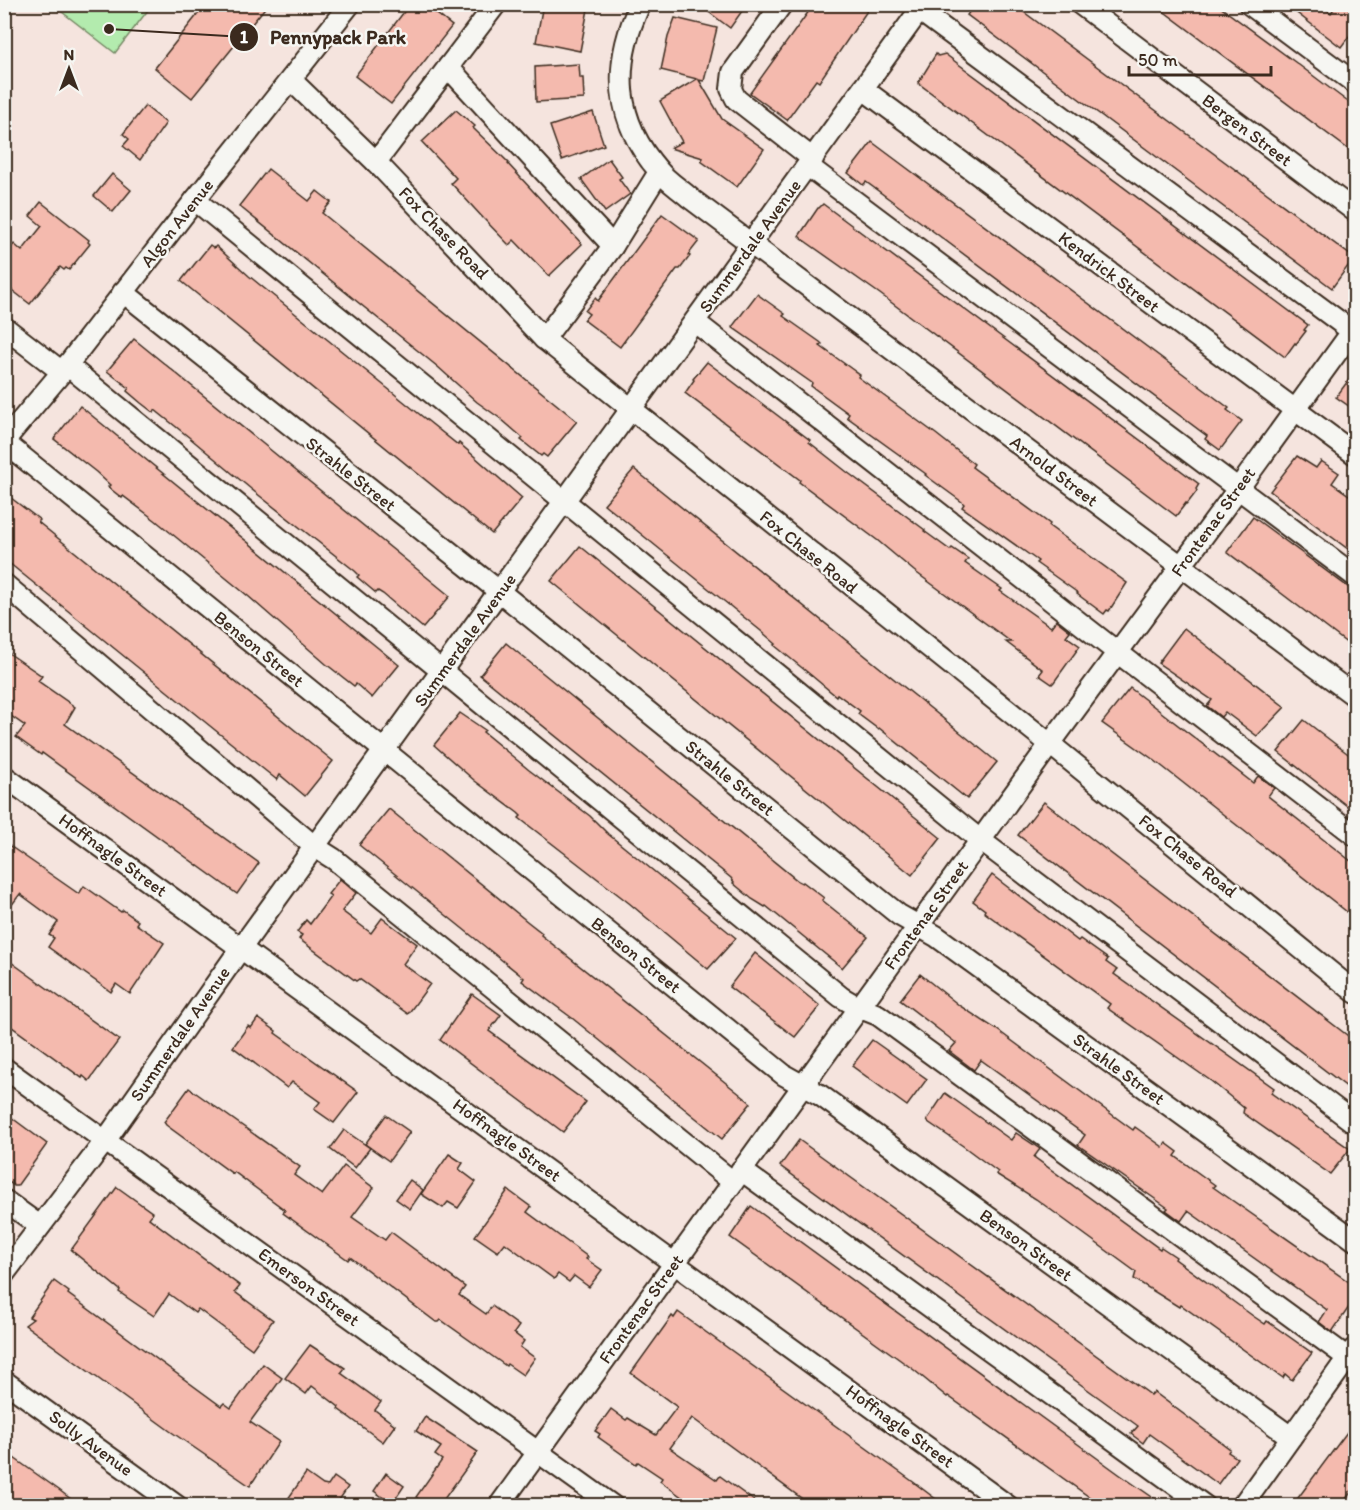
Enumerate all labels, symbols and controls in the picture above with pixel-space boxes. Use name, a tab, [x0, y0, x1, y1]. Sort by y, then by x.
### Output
callout: Pennypack Park	[229, 18, 418, 56]
text: Pennypack Park	[270, 25, 407, 50]
text: 1	[240, 26, 249, 48]
north arrow	[39, 39, 99, 99]
scale bar	[1129, 39, 1272, 77]
text: N	[64, 45, 74, 64]
text: 50 m	[1138, 49, 1178, 71]
street label: Bergen Street	[1198, 89, 1297, 171]
street label: Algon Avenue	[136, 175, 218, 271]
street label: Summerdale Avenue	[694, 175, 806, 317]
street label: Fox Chase Road	[394, 182, 494, 284]
street label: Kendrick Street	[1054, 227, 1164, 317]
street label: Arnold Street	[1006, 431, 1103, 511]
street label: Strahle Street	[302, 432, 401, 516]
street label: Frontenac Street	[1166, 463, 1260, 581]
street label: Fox Chase Road	[755, 506, 863, 598]
street label: Summerdale Avenue	[409, 569, 521, 711]
street label: Benson Street	[210, 606, 309, 692]
street label: Strahle Street	[681, 735, 779, 821]
street label: Hoffnagle Street	[55, 808, 172, 902]
street label: Fox Chase Road	[1134, 810, 1242, 902]
street label: Frontenac Street	[879, 856, 973, 974]
street label: Benson Street	[587, 912, 686, 998]
street label: Summerdale Avenue	[125, 962, 235, 1106]
street label: Strahle Street	[1069, 1028, 1169, 1110]
street label: Hoffnagle Street	[449, 1093, 566, 1187]
street label: Benson Street	[975, 1204, 1077, 1286]
street label: Emerson Street	[254, 1243, 364, 1331]
street label: Frontenac Street	[594, 1250, 688, 1368]
street label: Hoffnagle Street	[842, 1379, 959, 1473]
street label: Solly Avenue	[45, 1405, 137, 1481]

